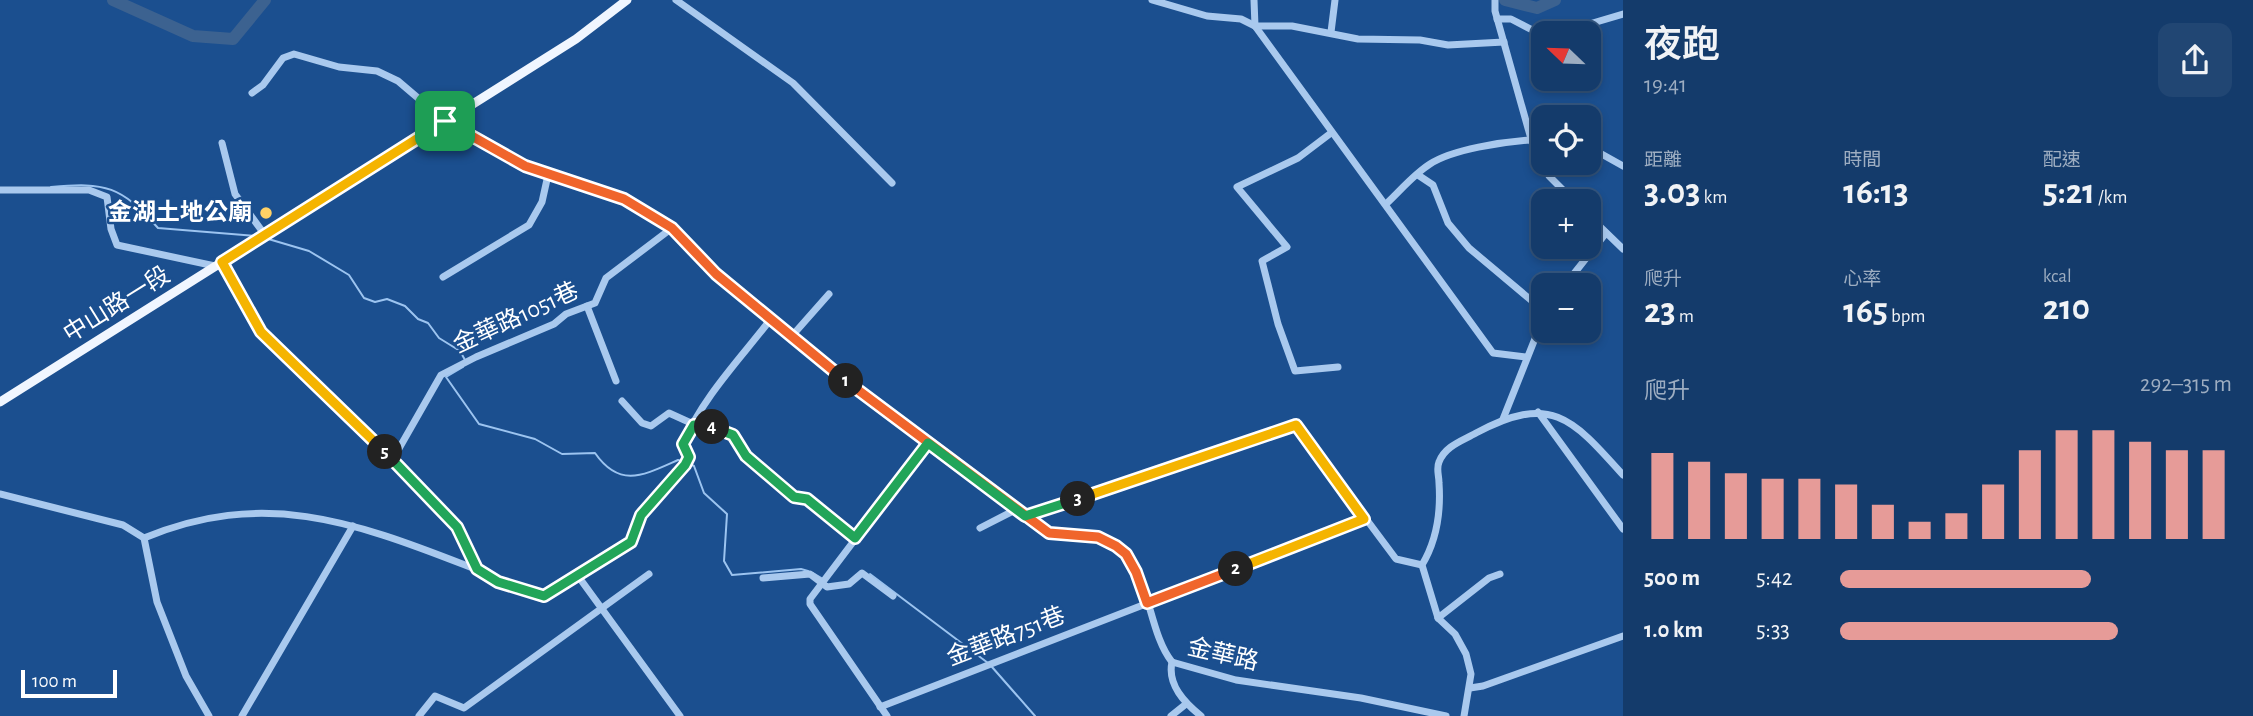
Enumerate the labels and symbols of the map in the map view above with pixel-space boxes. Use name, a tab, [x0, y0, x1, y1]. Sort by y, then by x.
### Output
north arrow	[1531, 21, 1601, 91]
pin	[415, 91, 475, 151]
place label: 金湖土地公廟	[108, 199, 252, 225]
marker: 金湖土地公廟	[258, 205, 274, 221]
street label: 中山路一段	[59, 261, 174, 347]
street label: 金華路1051巷	[449, 277, 582, 357]
pin: 1	[828, 364, 864, 398]
pin: 4	[694, 410, 730, 444]
pin: 5	[368, 434, 402, 470]
pin: 3	[1060, 482, 1096, 516]
pin: 2	[1218, 552, 1254, 586]
street label: 金華路751巷	[943, 602, 1068, 670]
street label: 金華路	[1185, 633, 1261, 675]
scale bar	[21, 667, 117, 699]

